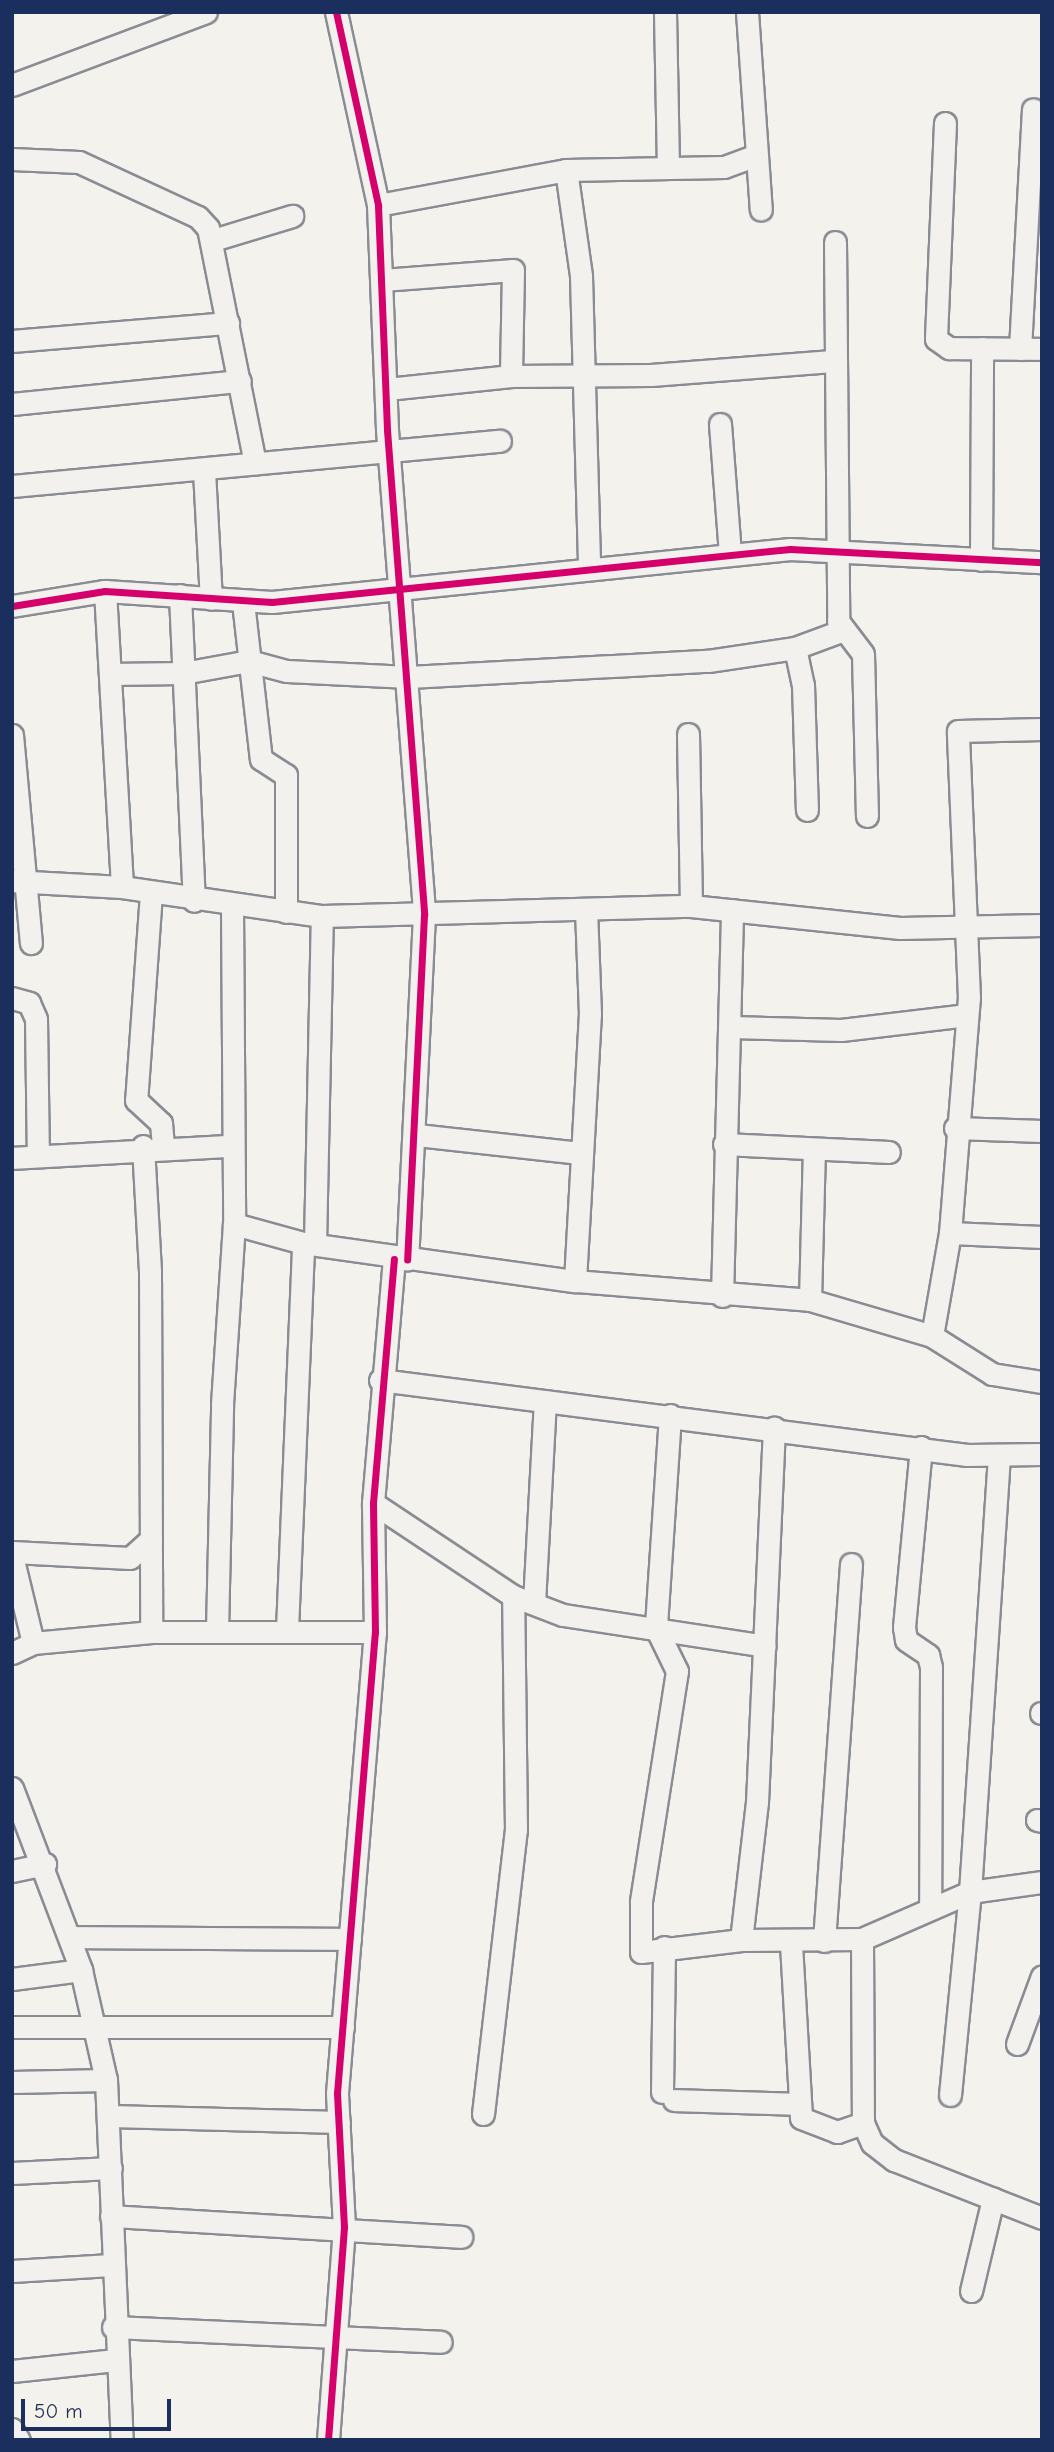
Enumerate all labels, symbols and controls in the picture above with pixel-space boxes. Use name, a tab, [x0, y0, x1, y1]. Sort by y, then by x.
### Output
scale bar	[24, 2386, 175, 2430]
text: 50 m	[34, 2399, 83, 2423]

